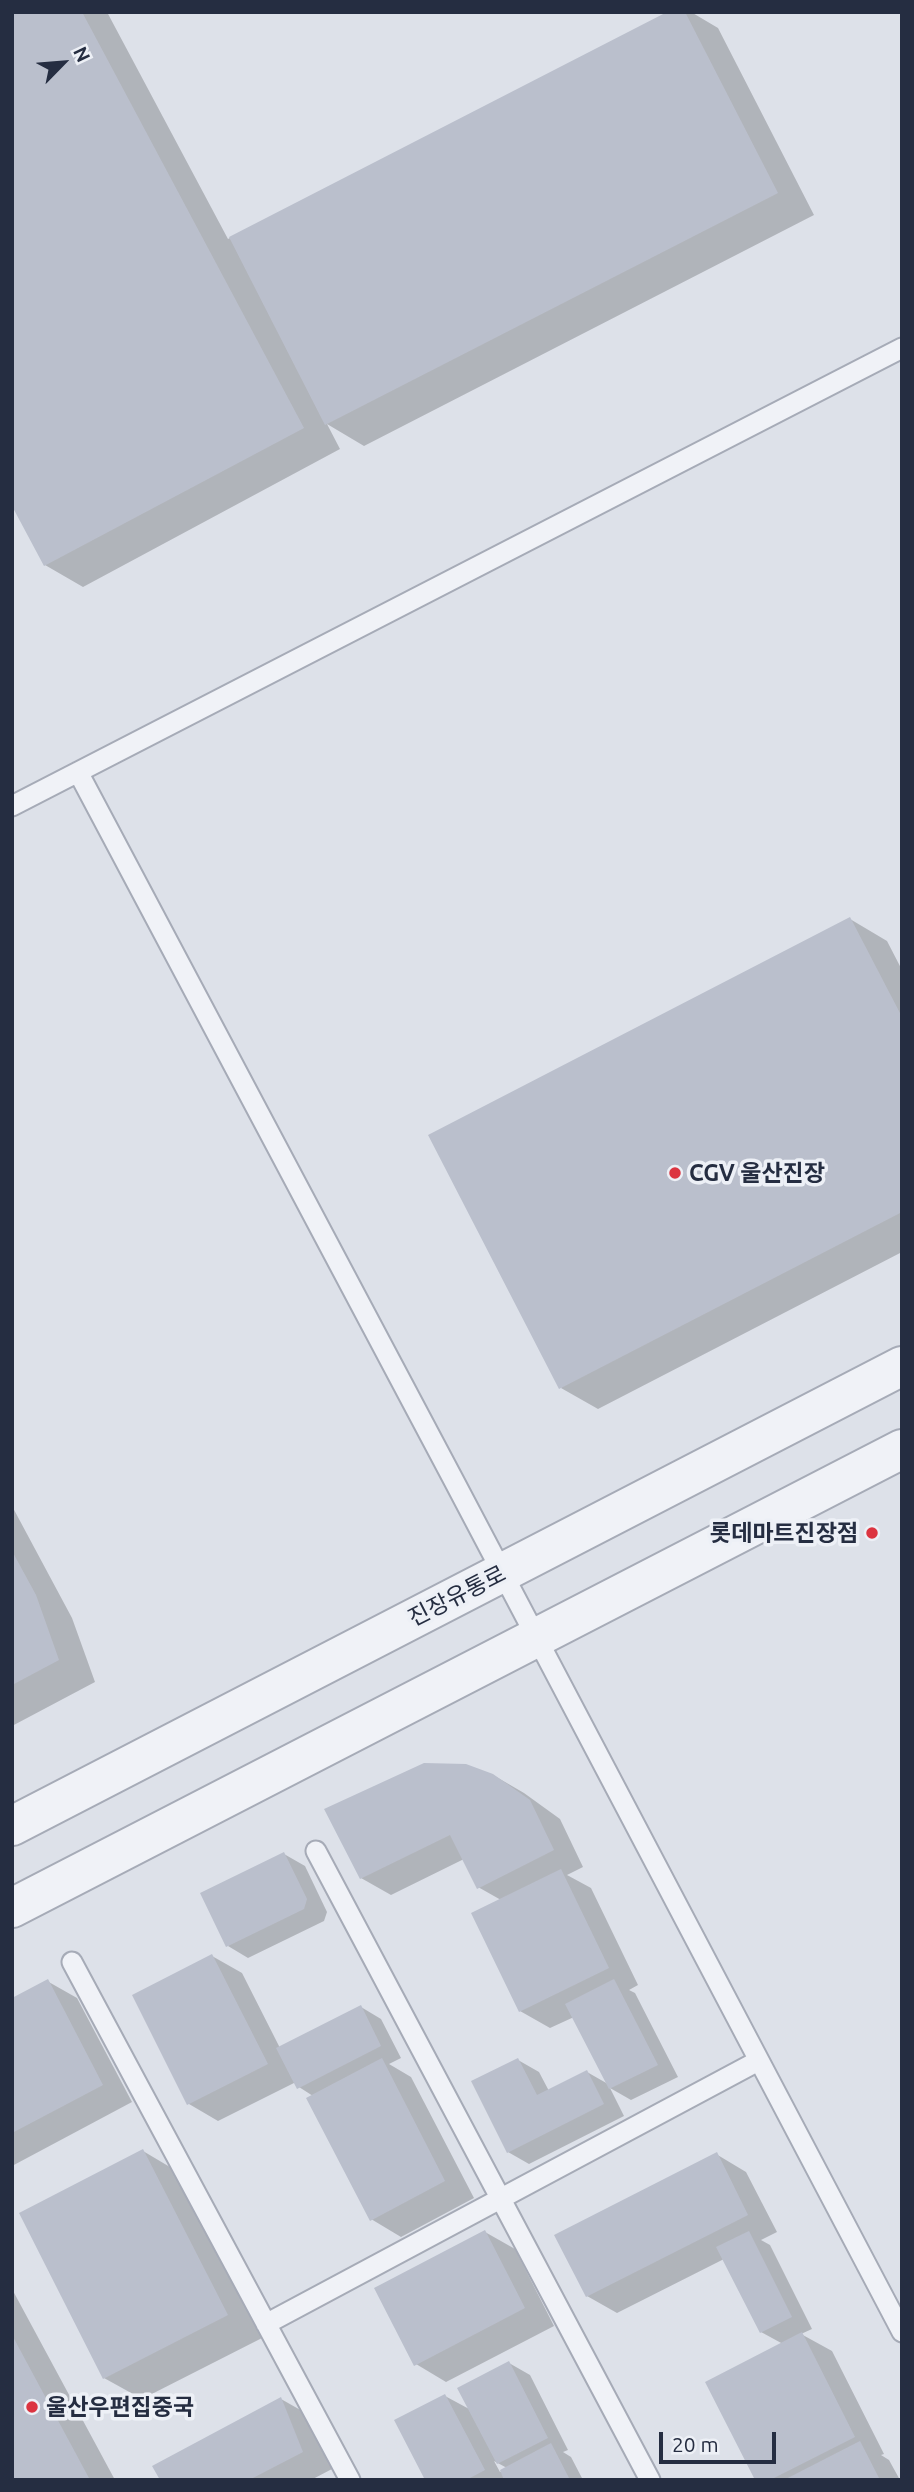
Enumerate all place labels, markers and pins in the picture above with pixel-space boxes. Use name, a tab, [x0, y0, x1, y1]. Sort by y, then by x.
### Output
place label: CGV 울산진장	[689, 1159, 825, 1187]
marker: CGV 울산진장	[667, 1165, 683, 1181]
place label: 롯데마트진장점	[710, 1519, 858, 1547]
marker: 롯데마트진장점	[864, 1525, 880, 1541]
place label: 울산우편집중국	[46, 2393, 194, 2421]
marker: 울산우편집중국	[24, 2399, 40, 2415]

